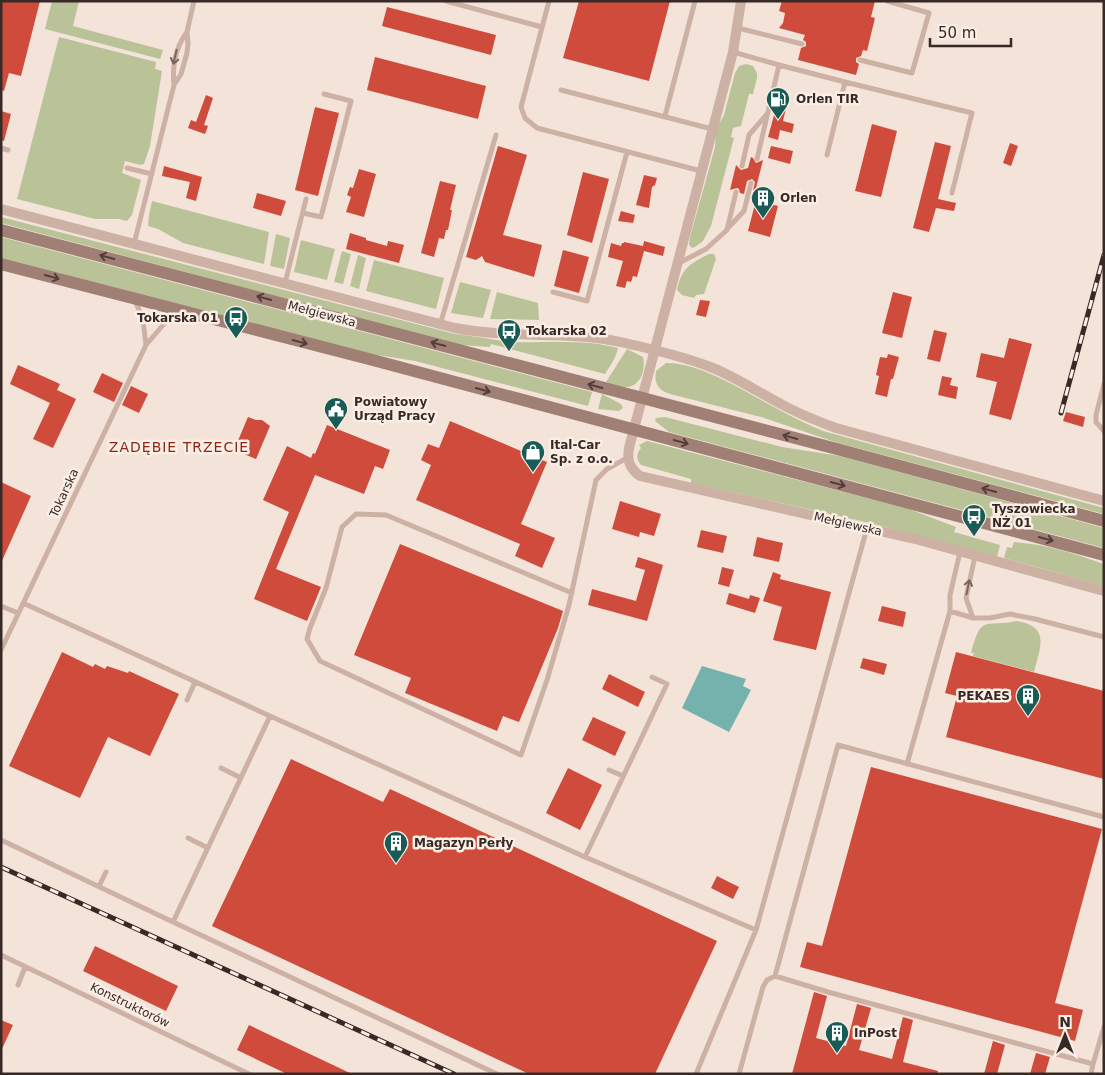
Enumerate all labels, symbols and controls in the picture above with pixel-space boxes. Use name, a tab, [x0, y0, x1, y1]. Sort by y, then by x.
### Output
scale bar	[930, 15, 1011, 47]
text: 50 m	[938, 24, 976, 42]
one-way arrow	[170, 49, 180, 65]
fuel station icon: Orlen TIR	[765, 86, 791, 120]
place label: Orlen TIR	[796, 92, 859, 106]
building icon: Orlen	[750, 185, 776, 219]
place label: Orlen	[780, 191, 817, 205]
one-way arrow	[99, 252, 115, 261]
one-way arrow	[43, 273, 59, 282]
one-way arrow	[256, 293, 272, 303]
street label: Mełgiewska	[287, 298, 357, 330]
bus stop icon: Tokarska 01	[223, 305, 249, 339]
place label: Tokarska 01	[137, 311, 218, 325]
bus stop icon: Tokarska 02	[496, 318, 522, 352]
place label: Tokarska 02	[526, 324, 607, 338]
one-way arrow	[291, 338, 307, 347]
one-way arrow	[430, 339, 446, 348]
one-way arrow	[587, 380, 603, 390]
one-way arrow	[475, 386, 491, 396]
place label: Powiatowy Urząd Pracy	[354, 395, 435, 423]
public building icon: Powiatowy Urząd Pracy	[323, 396, 349, 430]
one-way arrow	[782, 432, 798, 441]
place label: Ital-Car Sp. z o.o.	[550, 438, 613, 466]
one-way arrow	[673, 438, 689, 448]
district label: ZADĘBIE TRZECIE	[109, 439, 249, 455]
shop icon: Ital-Car Sp. z o.o.	[520, 439, 546, 473]
street label: Tokarska	[46, 466, 81, 520]
one-way arrow	[830, 480, 846, 489]
one-way arrow	[982, 485, 998, 495]
place label: Tyszowiecka NŻ 01	[992, 502, 1075, 530]
bus stop icon: Tyszowiecka NŻ 01	[961, 503, 987, 537]
street label: Mełgiewska	[812, 509, 884, 539]
one-way arrow	[1037, 535, 1053, 544]
one-way arrow	[964, 580, 973, 596]
building icon: PEKAES	[1015, 683, 1041, 717]
place label: PEKAES	[958, 689, 1010, 703]
building icon: Magazyn Perły	[383, 830, 409, 864]
place label: Magazyn Perły	[414, 836, 514, 850]
street label: Konstruktorów	[88, 980, 172, 1030]
north arrow	[1040, 1010, 1090, 1060]
text: N	[1059, 1014, 1071, 1030]
building icon: InPost	[824, 1020, 850, 1054]
place label: InPost	[854, 1026, 897, 1040]

